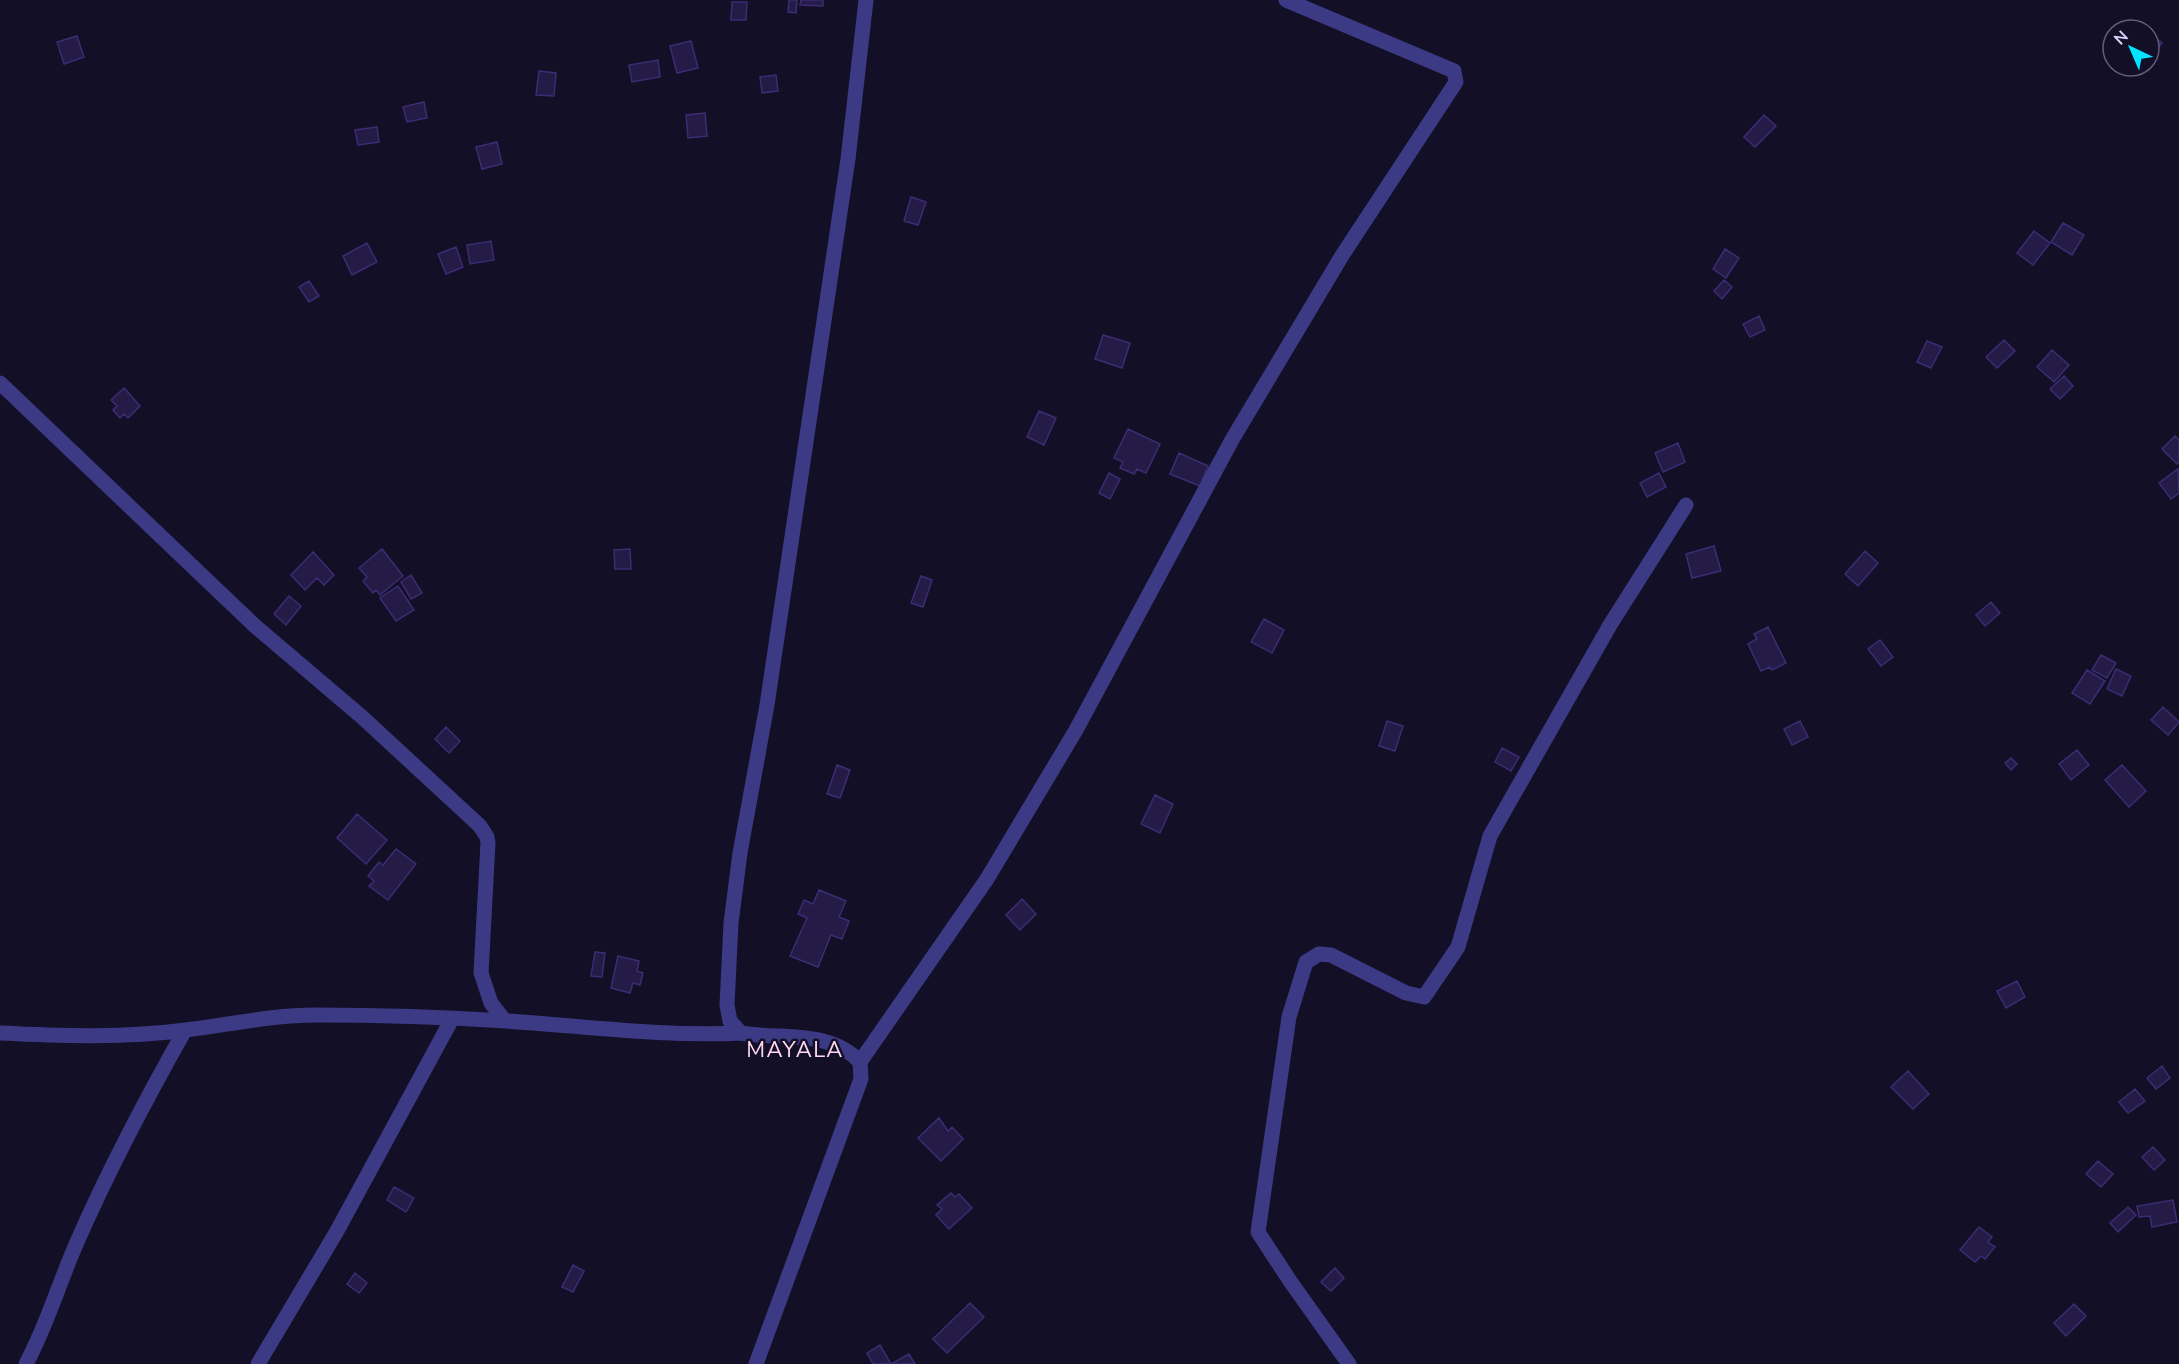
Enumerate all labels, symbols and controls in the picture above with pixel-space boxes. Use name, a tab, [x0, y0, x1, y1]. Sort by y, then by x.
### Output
north arrow	[2101, 18, 2161, 78]
text: N	[2109, 26, 2133, 50]
district label: MAYALA	[746, 1035, 844, 1065]

